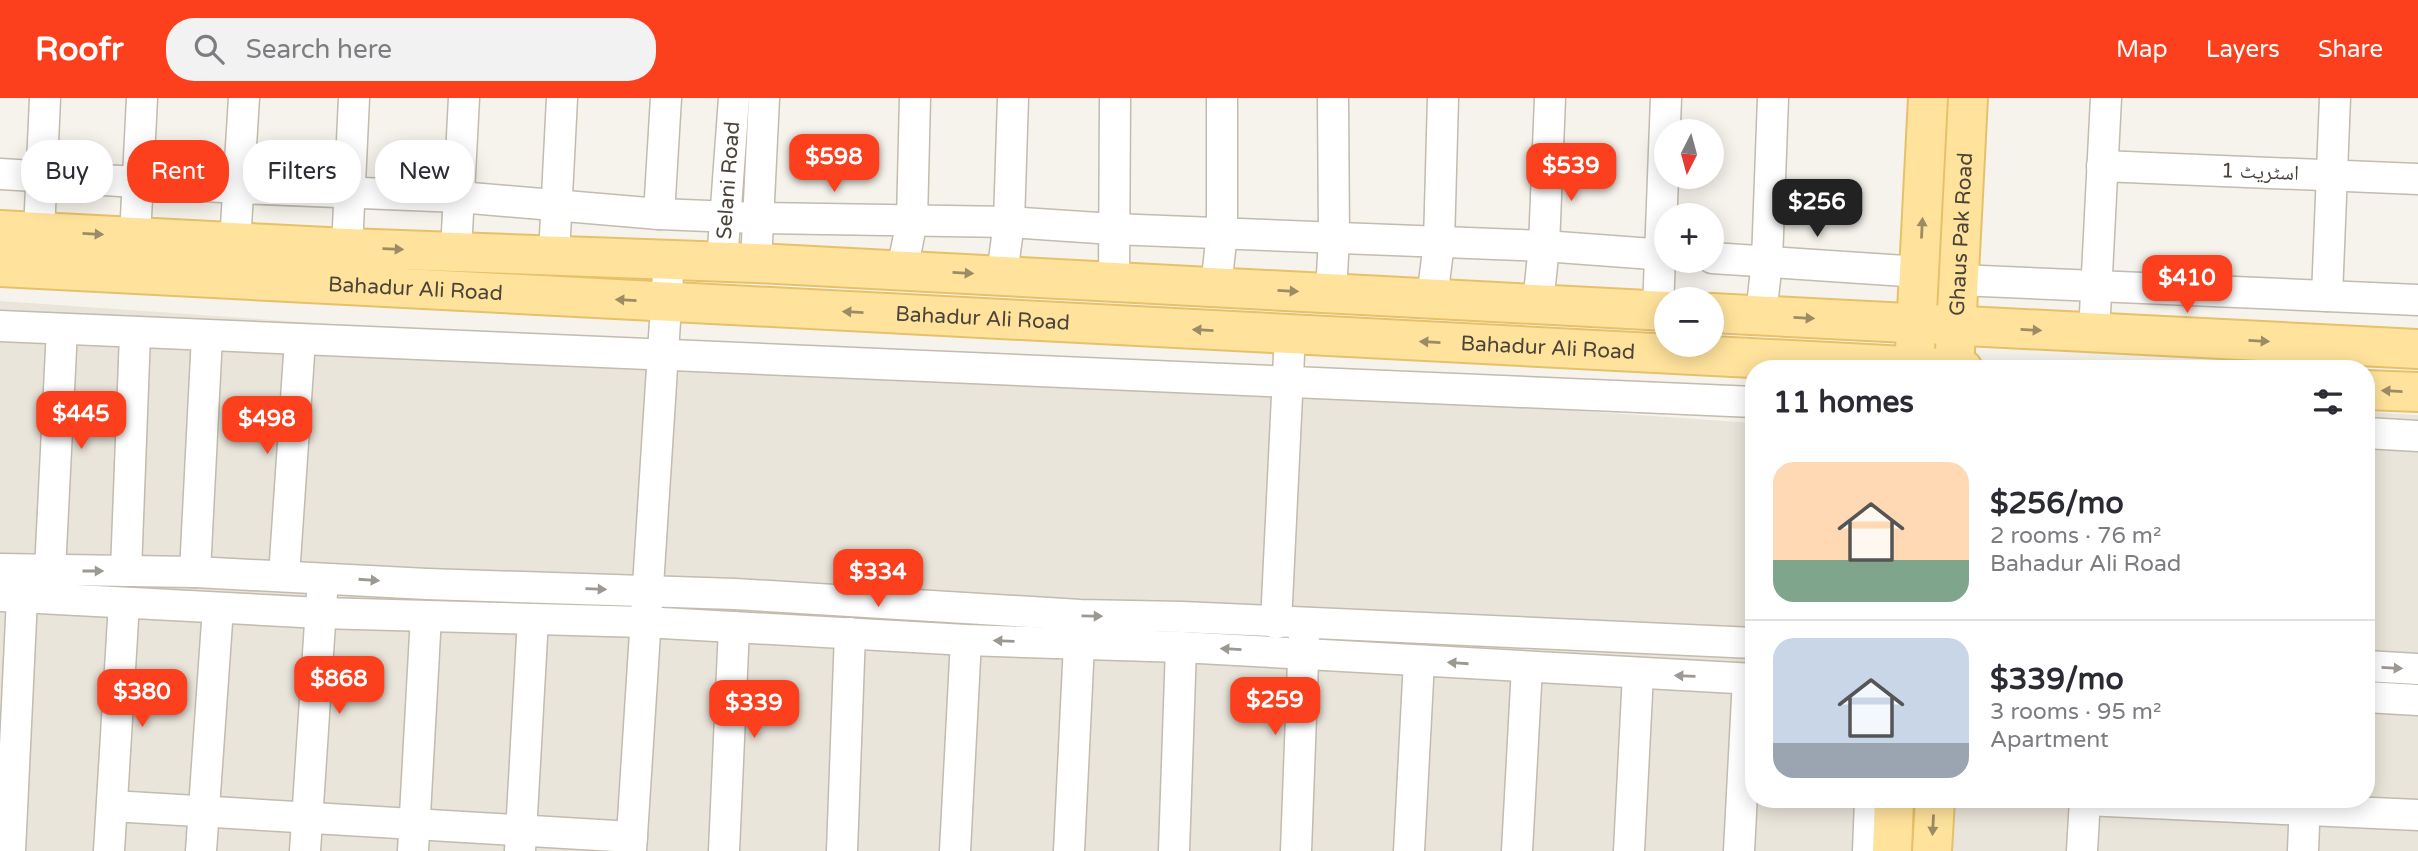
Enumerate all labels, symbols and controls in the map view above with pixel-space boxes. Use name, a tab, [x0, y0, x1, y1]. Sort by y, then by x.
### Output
search box	[166, 18, 656, 81]
text: Roofr	[35, 30, 124, 69]
icon: search	[190, 30, 228, 68]
text: Search here	[246, 34, 392, 65]
text: Map	[2116, 35, 2168, 64]
text: Layers	[2206, 35, 2280, 64]
text: Share	[2318, 35, 2383, 64]
north arrow	[1654, 119, 1724, 189]
map controls	[1654, 119, 1724, 357]
street label: Selani Road	[711, 120, 745, 240]
pin: $598	[793, 134, 875, 194]
chip: Buy	[21, 140, 113, 203]
chip: Rent	[127, 140, 229, 203]
chip: Filters	[243, 140, 361, 203]
chip: New	[375, 140, 474, 203]
text: $598	[805, 143, 863, 171]
pin: $539	[1530, 144, 1612, 203]
text: $539	[1542, 152, 1600, 180]
street label: Ghaus Pak Road	[1944, 152, 1978, 317]
street label: اسٹریٹ 1	[2221, 158, 2299, 186]
pin: $256	[1776, 180, 1858, 239]
text: $256	[1788, 188, 1846, 216]
button: +	[1654, 203, 1724, 273]
one-way arrow	[1916, 216, 1927, 238]
one-way arrow	[82, 229, 104, 240]
one-way arrow	[382, 244, 404, 255]
pin: $410	[2146, 256, 2228, 315]
text: $410	[2158, 264, 2216, 292]
one-way arrow	[952, 268, 974, 279]
street label: Bahadur Ali Road	[327, 272, 503, 306]
one-way arrow	[1277, 285, 1299, 296]
button: −	[1654, 287, 1724, 357]
one-way arrow	[615, 294, 637, 305]
street label: Bahadur Ali Road	[895, 301, 1071, 335]
one-way arrow	[842, 306, 864, 317]
one-way arrow	[1793, 312, 1815, 323]
one-way arrow	[1192, 324, 1214, 335]
one-way arrow	[2021, 324, 2043, 335]
street label: Bahadur Ali Road	[1460, 330, 1636, 364]
one-way arrow	[1419, 336, 1441, 347]
one-way arrow	[2248, 336, 2270, 347]
icon: filters	[2309, 383, 2347, 421]
text: 11 homes	[1773, 384, 1914, 421]
one-way arrow	[2381, 386, 2403, 397]
pin: $445	[40, 392, 122, 451]
pin: $498	[226, 396, 308, 456]
text: $445	[52, 400, 110, 428]
text: $498	[238, 405, 296, 433]
text: $256/mo	[1990, 485, 2124, 522]
icon: home	[1829, 490, 1913, 574]
text: 2 rooms · 76 m²	[1990, 522, 2161, 550]
pin: $334	[837, 550, 919, 609]
text: Bahadur Ali Road	[1990, 550, 2181, 578]
text: $334	[849, 558, 907, 586]
one-way arrow	[82, 565, 104, 577]
one-way arrow	[358, 575, 380, 586]
one-way arrow	[586, 583, 608, 594]
one-way arrow	[1082, 610, 1104, 621]
one-way arrow	[993, 636, 1015, 647]
one-way arrow	[1220, 644, 1242, 655]
pin: $868	[298, 656, 380, 716]
one-way arrow	[1447, 657, 1469, 668]
text: $339/mo	[1990, 661, 2124, 698]
one-way arrow	[2381, 662, 2403, 673]
text: $868	[310, 665, 368, 693]
icon: home	[1829, 666, 1913, 750]
pin: $380	[101, 670, 183, 729]
one-way arrow	[1674, 671, 1696, 682]
text: $380	[113, 678, 171, 706]
pin: $259	[1234, 678, 1316, 737]
pin: $339	[713, 680, 795, 740]
text: $259	[1246, 686, 1304, 714]
text: $339	[725, 689, 783, 717]
text: 3 rooms · 95 m²	[1990, 698, 2161, 726]
text: Apartment	[1990, 726, 2109, 754]
one-way arrow	[1928, 815, 1939, 837]

